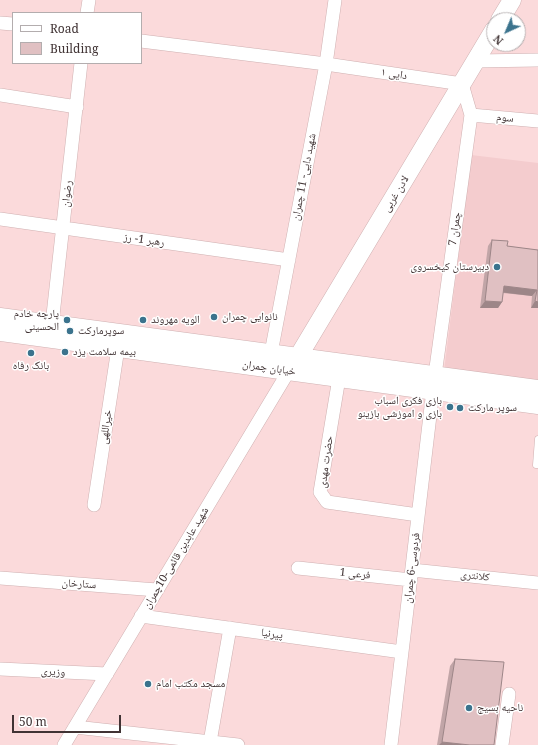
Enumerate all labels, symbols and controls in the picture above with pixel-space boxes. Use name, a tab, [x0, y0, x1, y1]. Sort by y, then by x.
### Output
legend	[12, 12, 142, 64]
north arrow	[486, 12, 526, 52]
text: Road	[50, 20, 79, 37]
text: N	[490, 32, 506, 49]
text: Building	[50, 40, 98, 57]
street label: دایی ۱	[380, 65, 408, 83]
street label: سوم	[496, 111, 514, 125]
street label: شهید دایی- 11 چمران	[289, 132, 319, 222]
street label: لادن غربی	[380, 173, 412, 215]
street label: رضوان	[59, 180, 75, 208]
street label: چمران 7	[446, 211, 464, 247]
street label: رهبر 1- رز	[123, 231, 165, 249]
place label: دبیرستان کیخسروی	[410, 260, 489, 274]
marker: دبیرستان کیخسروی	[492, 262, 502, 272]
place label: پارچه خادم الحسینی	[14, 307, 59, 333]
place label: نانوایی چمران	[222, 310, 278, 324]
marker: نانوایی چمران	[209, 312, 219, 322]
place label: الویه مهروند	[151, 313, 200, 327]
marker: پارچه خادم الحسینی	[62, 315, 72, 325]
marker: الویه مهروند	[138, 315, 148, 325]
place label: سوپرمارکت	[78, 324, 124, 338]
marker: سوپرمارکت	[65, 326, 75, 336]
place label: بيمه سلامت يزد	[73, 345, 136, 359]
marker: بيمه سلامت يزد	[60, 347, 70, 357]
marker: بانک رفاه	[26, 348, 36, 358]
street label: خیابان چمران	[241, 358, 297, 378]
place label: بانک رفاه	[13, 359, 49, 373]
place label: بازی فکری اسباب بازی و اموزشی بازینو	[357, 394, 442, 420]
place label: سوپر مارکت	[468, 401, 517, 415]
marker: بازی فکری اسباب بازی و اموزشی بازینو	[445, 402, 455, 412]
marker: سوپر مارکت	[455, 403, 465, 413]
street label: خیراللهی	[97, 409, 115, 445]
street label: حضرت مهدی	[316, 435, 336, 489]
street label: شهید عابدین قائمی-10چمران	[140, 505, 212, 611]
street label: فردوسی-6 چمران	[401, 532, 423, 604]
street label: فرعی 1	[339, 566, 371, 582]
street label: کلانتری	[460, 568, 490, 584]
street label: ستارخان	[61, 576, 97, 592]
street label: پیرنیا	[260, 626, 284, 642]
street label: وزیری	[40, 665, 66, 679]
place label: مسجد مکتب امام	[156, 677, 225, 691]
marker: مسجد مکتب امام	[143, 679, 153, 689]
place label: ناحیه بسیج	[477, 701, 523, 715]
marker: ناحیه بسیج	[464, 703, 474, 713]
scale bar	[14, 707, 123, 733]
text: 50 m	[19, 713, 47, 730]

